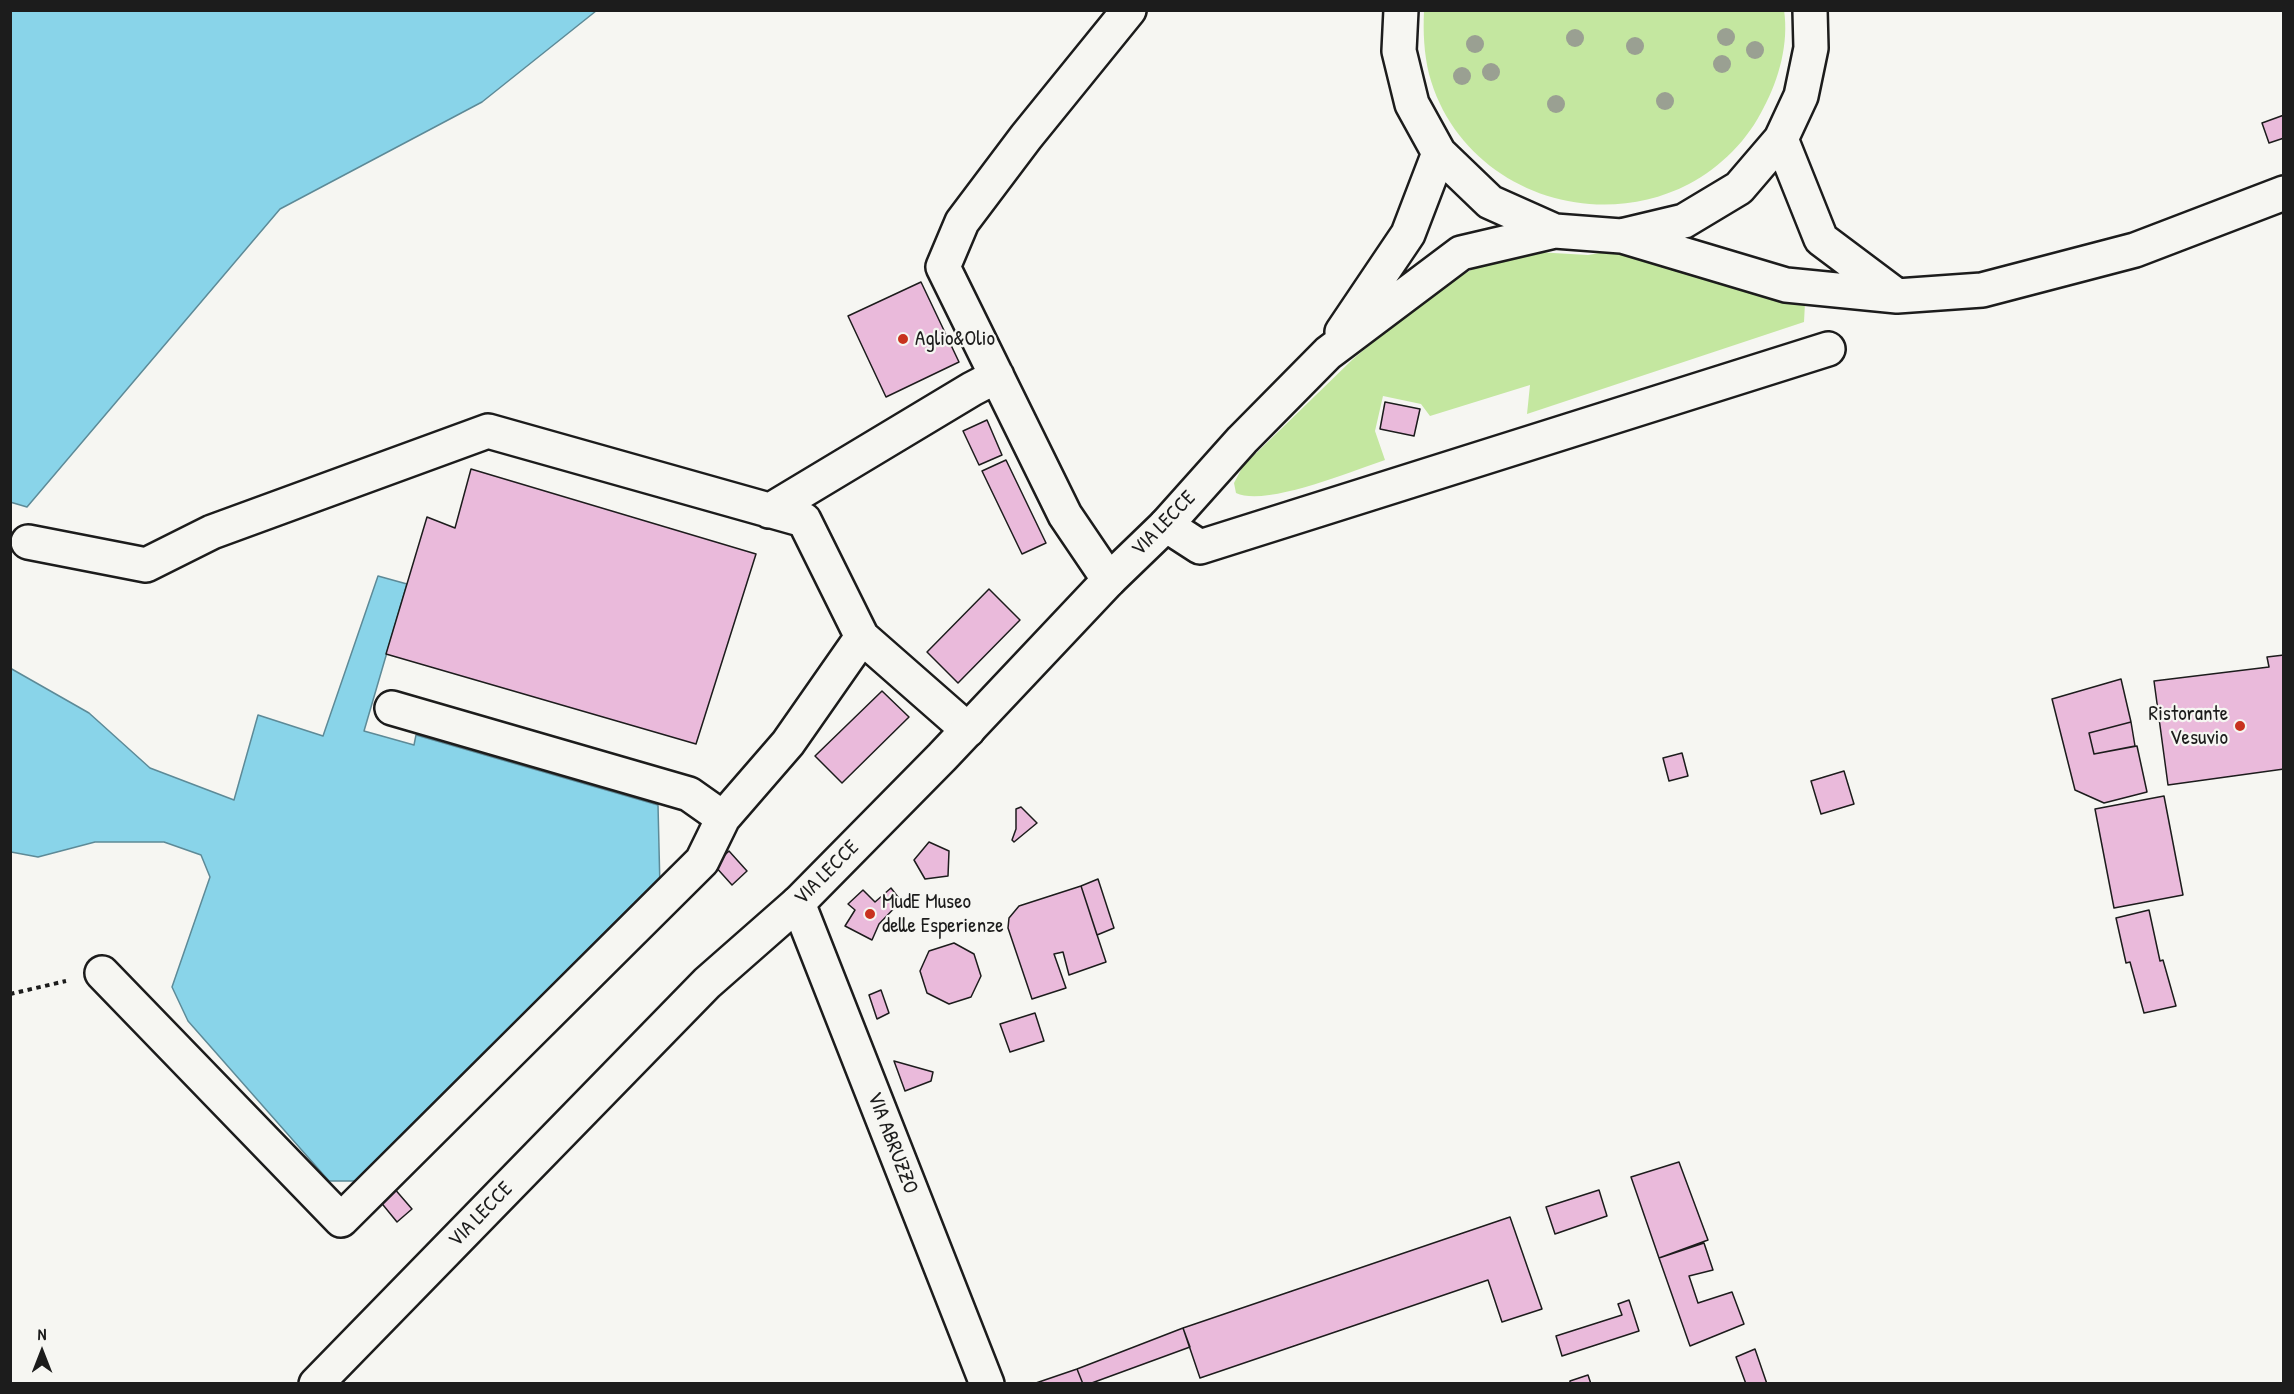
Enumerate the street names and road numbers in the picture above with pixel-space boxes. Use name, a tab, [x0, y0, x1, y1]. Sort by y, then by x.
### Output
street label: VIA LECCE	[1127, 486, 1201, 562]
street label: VIA LECCE	[789, 835, 865, 911]
street label: VIA ABRUZZO	[861, 1089, 923, 1197]
street label: VIA LECCE	[444, 1177, 518, 1253]

